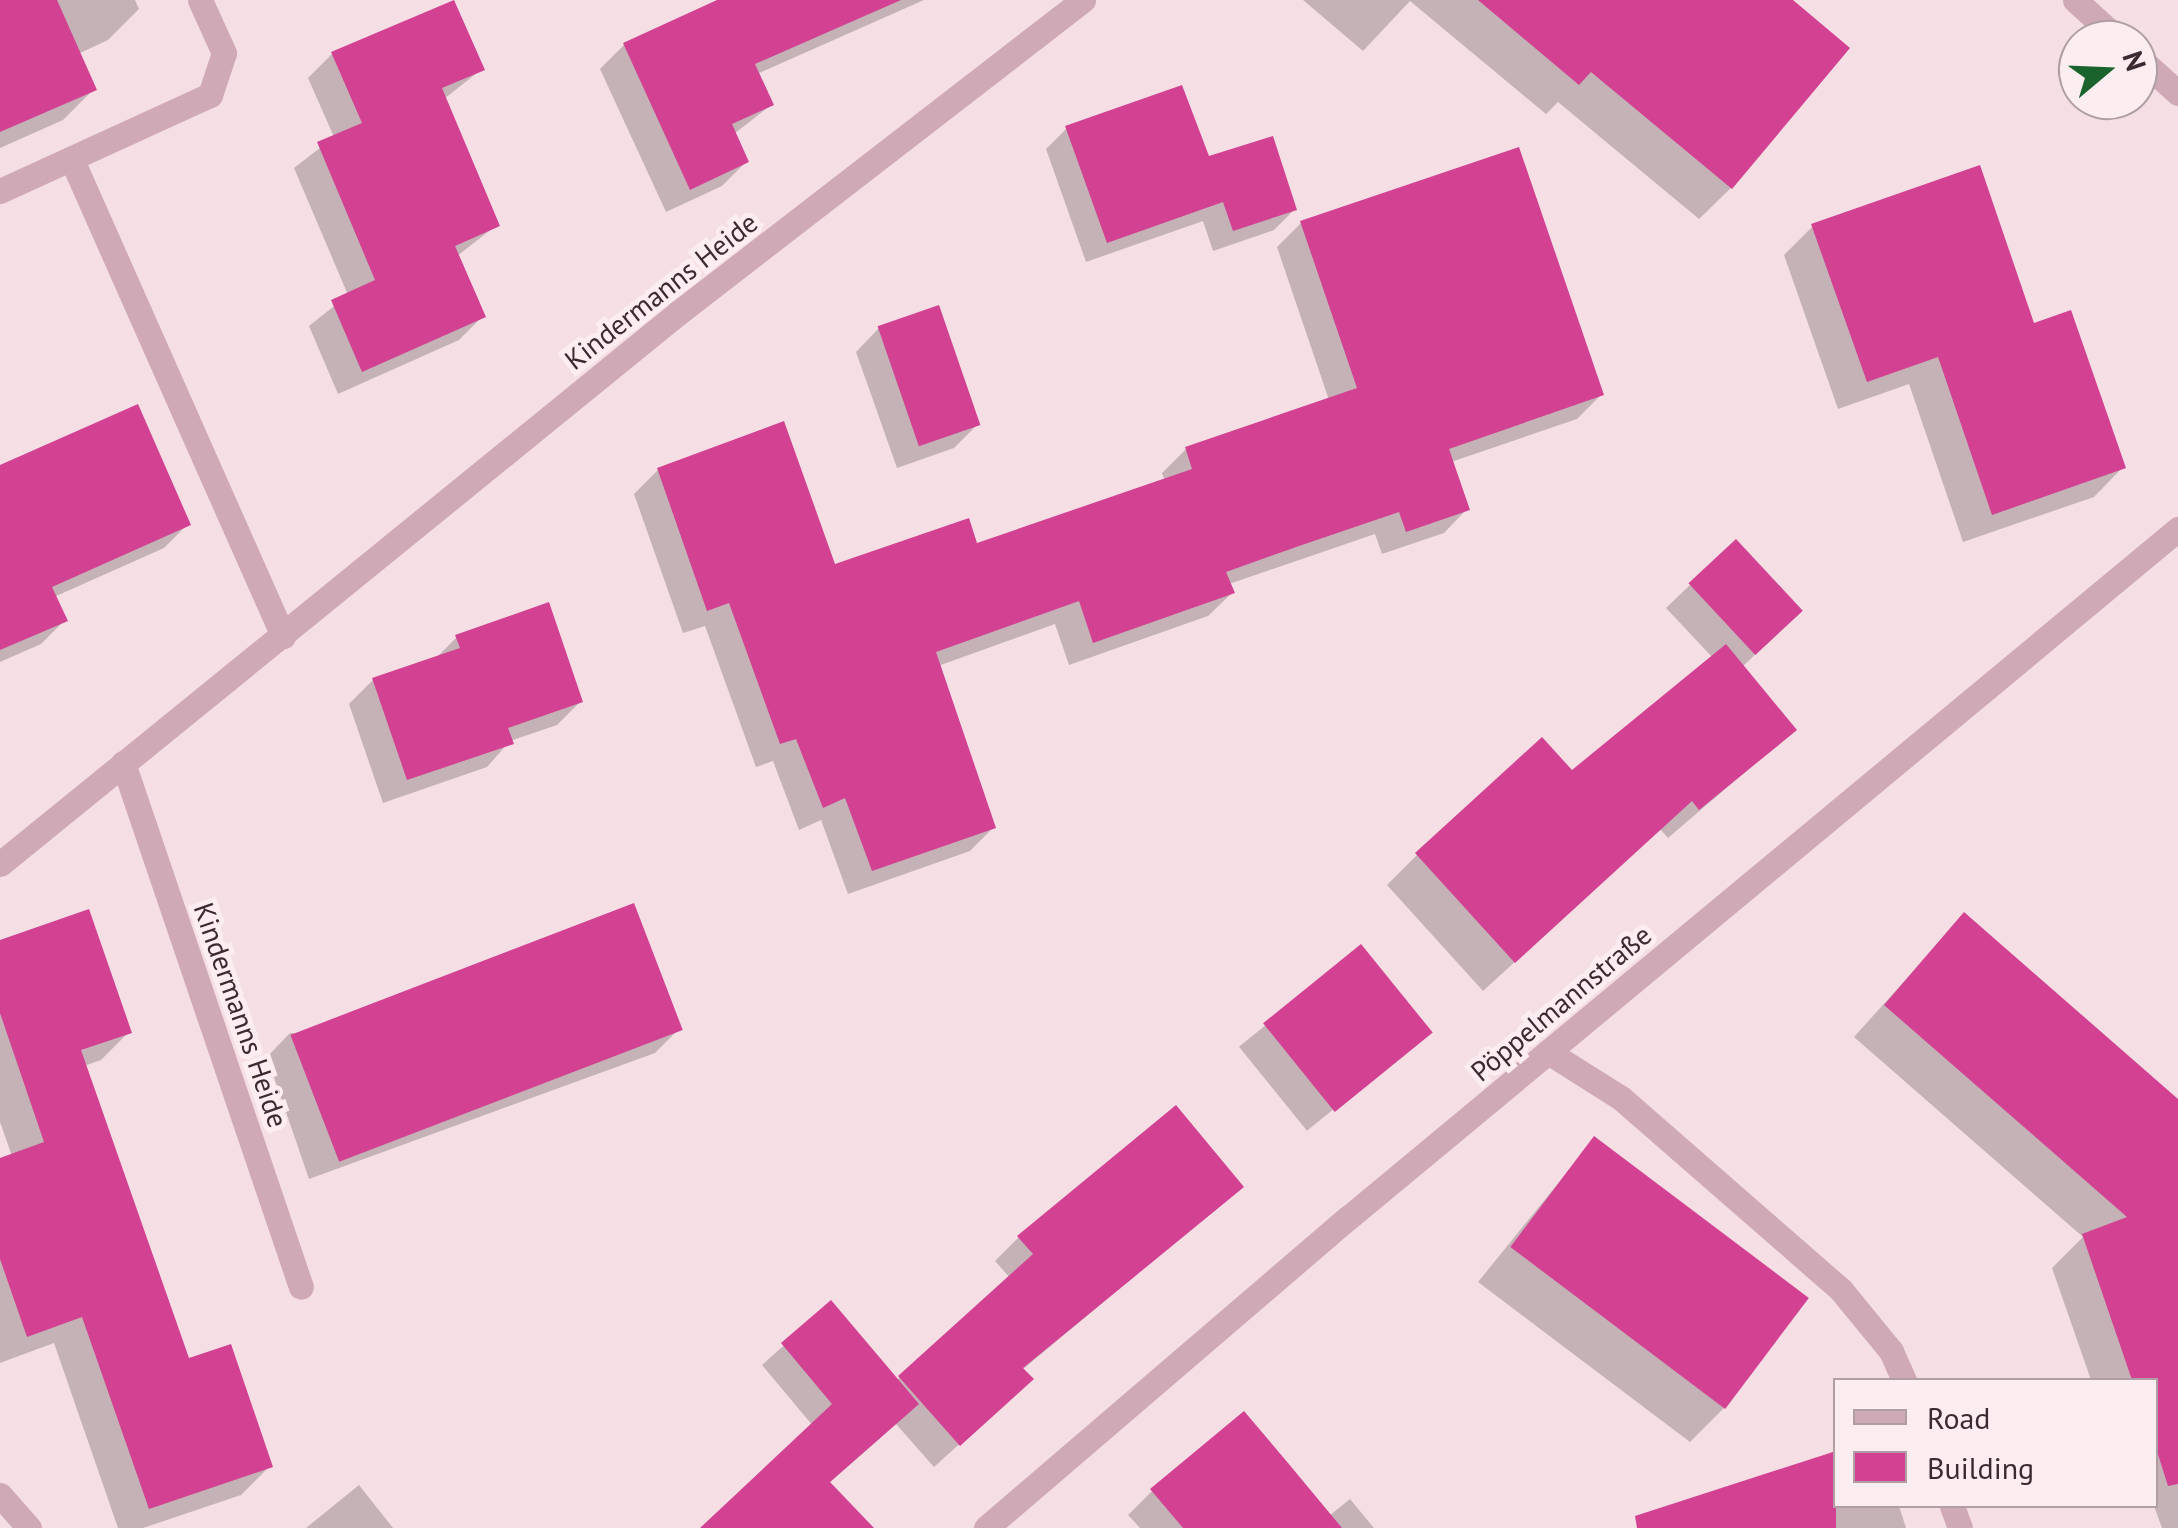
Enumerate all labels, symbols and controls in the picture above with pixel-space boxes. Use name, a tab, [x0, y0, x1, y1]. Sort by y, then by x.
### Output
north arrow	[2058, 20, 2158, 120]
text: N	[2114, 46, 2155, 75]
street label: Kindermanns Heide	[558, 205, 764, 377]
street label: Kindermanns Heide	[187, 898, 295, 1132]
street label: Pöppelmannstraße	[1464, 918, 1658, 1088]
legend	[1833, 1378, 2158, 1508]
text: Road	[1927, 1398, 1991, 1437]
text: Building	[1927, 1448, 2034, 1487]

